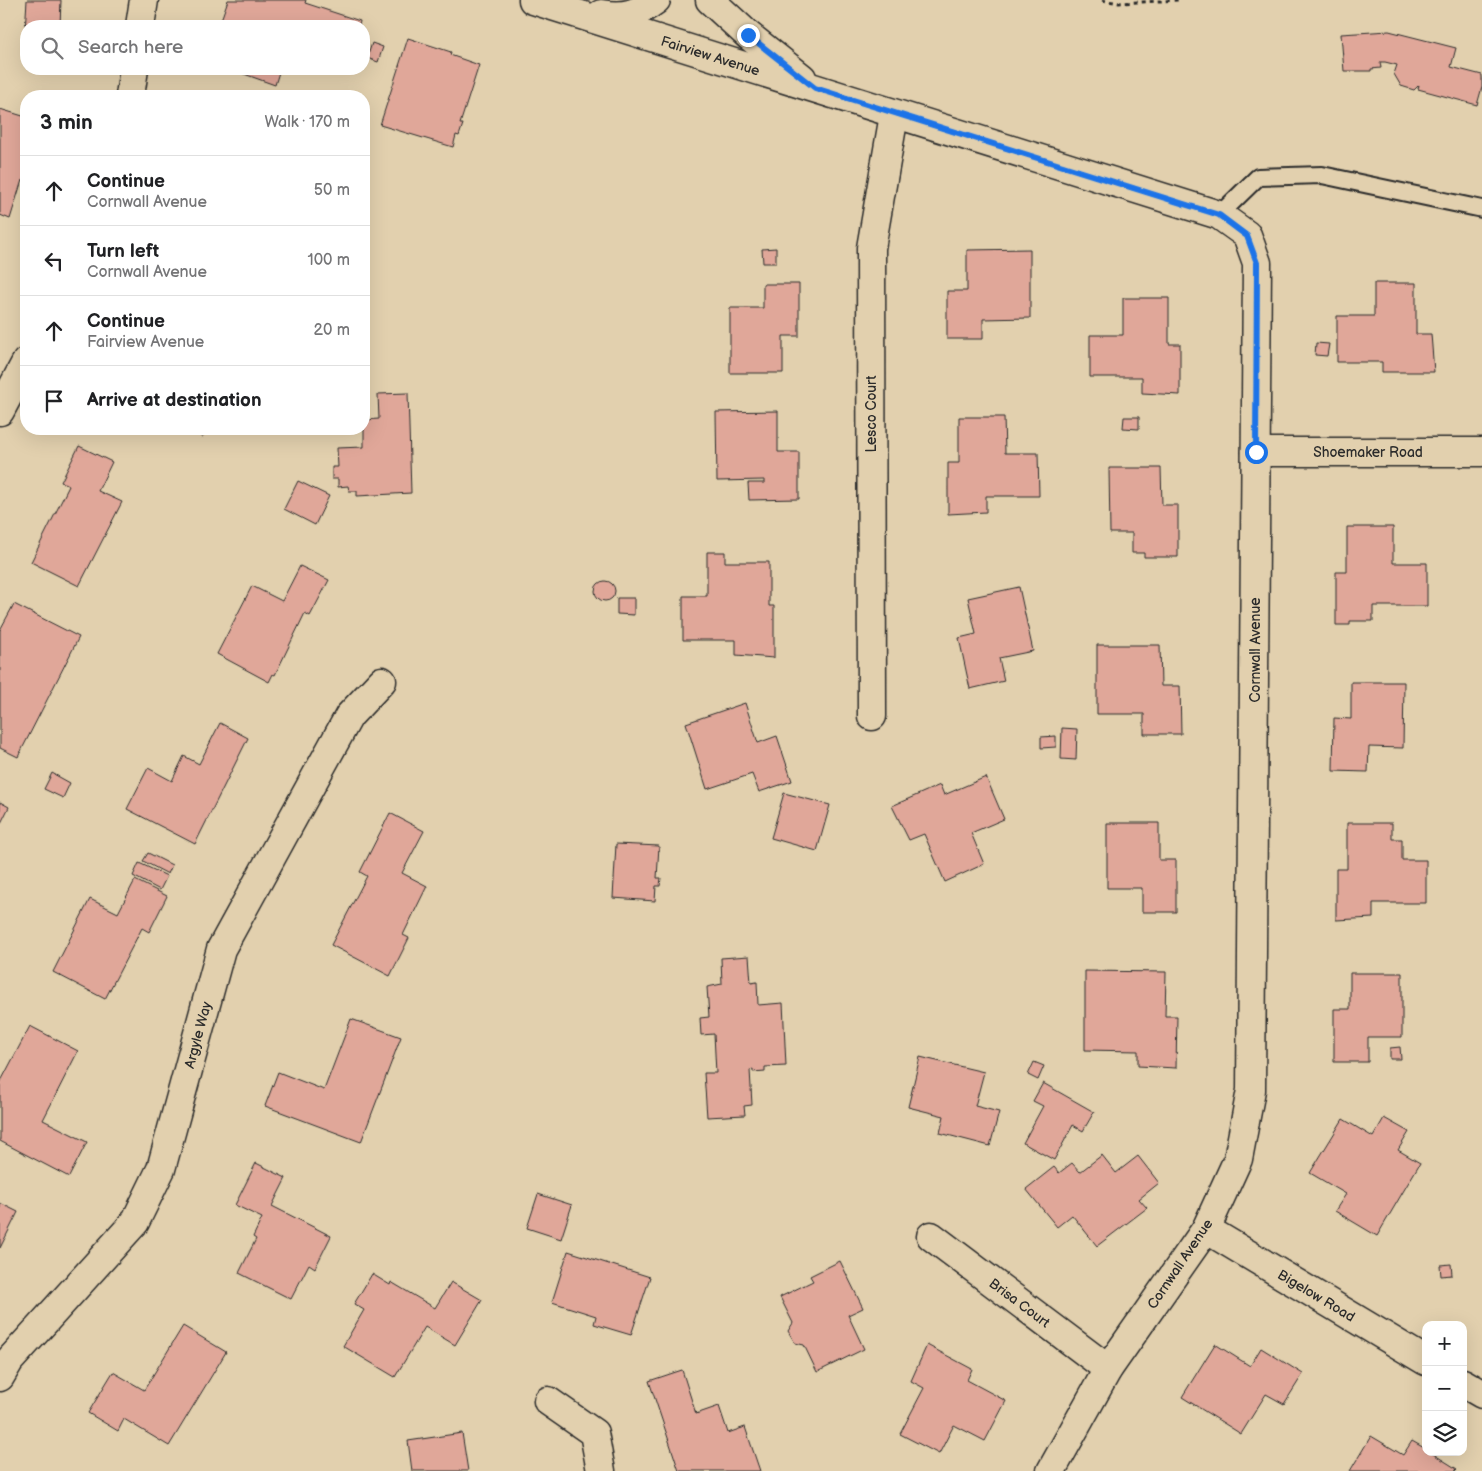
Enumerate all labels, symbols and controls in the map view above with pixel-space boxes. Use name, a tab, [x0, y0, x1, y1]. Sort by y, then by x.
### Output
search box	[20, 20, 370, 75]
route end	[737, 24, 760, 47]
street label: Fairview Avenue	[659, 32, 762, 79]
icon: search	[38, 34, 66, 62]
text: Search here	[78, 36, 183, 59]
text: 3 min	[40, 110, 93, 135]
text: Walk · 170 m	[264, 113, 350, 132]
text: Continue	[87, 170, 165, 193]
icon: ahead	[40, 177, 68, 205]
text: 50 m	[314, 181, 350, 200]
text: Cornwall Avenue	[87, 193, 207, 212]
text: Turn left	[87, 240, 159, 263]
icon: left	[40, 247, 68, 275]
text: 100 m	[307, 251, 350, 270]
text: Cornwall Avenue	[87, 263, 207, 282]
text: Continue	[87, 310, 165, 333]
icon: ahead	[40, 317, 68, 345]
text: 20 m	[314, 321, 350, 340]
text: Fairview Avenue	[87, 333, 204, 352]
street label: Lesco Court	[863, 375, 880, 453]
icon: arrive	[40, 387, 68, 415]
text: Arrive at destination	[87, 389, 262, 412]
route start	[1245, 441, 1268, 464]
street label: Shoemaker Road	[1313, 444, 1423, 461]
street label: Cornwall Avenue	[1247, 598, 1264, 702]
street label: Argyle Way	[180, 999, 215, 1070]
street label: Cornwall Avenue	[1144, 1216, 1216, 1312]
street label: Bigelow Road	[1275, 1266, 1358, 1325]
street label: Brisa Court	[986, 1274, 1054, 1331]
map controls	[1422, 1321, 1467, 1456]
button: +	[1422, 1321, 1467, 1366]
button: −	[1422, 1366, 1467, 1411]
button: layers	[1422, 1411, 1467, 1456]

